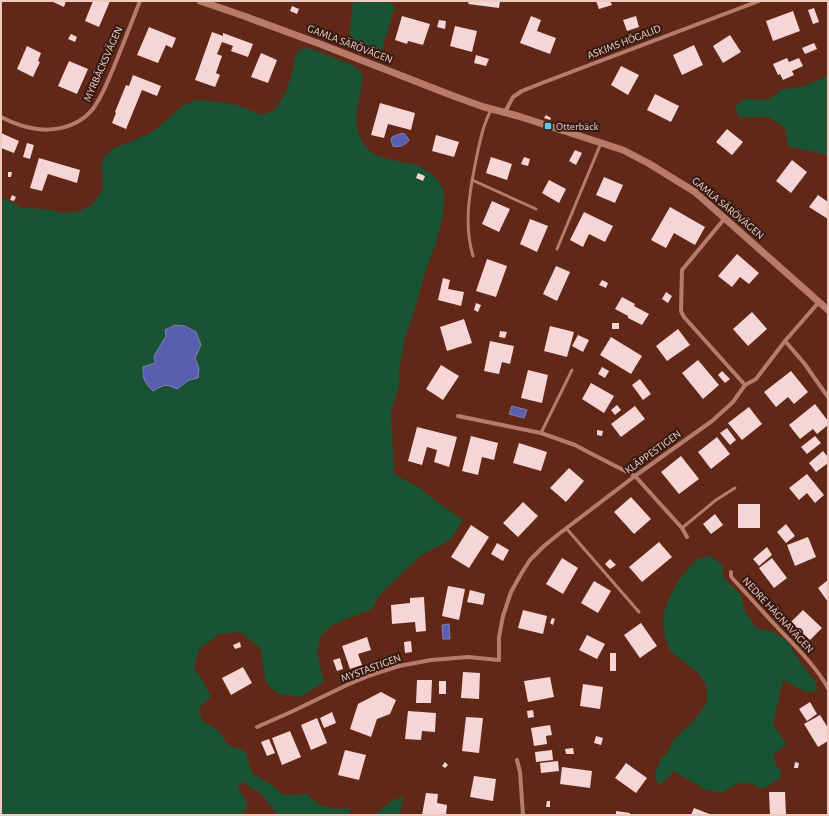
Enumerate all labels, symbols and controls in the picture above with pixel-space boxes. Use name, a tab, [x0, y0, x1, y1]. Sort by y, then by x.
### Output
street label: GAMLA SÄRÖVÄGEN	[306, 23, 394, 65]
street label: ASKIMS HÖGALID	[586, 23, 662, 61]
street label: MYRBÄCKSVÄGEN	[81, 25, 125, 103]
marker: Otterbäck	[543, 121, 553, 131]
place label: Otterbäck	[556, 121, 598, 132]
street label: GAMLA SÄRÖVÄGEN	[690, 175, 766, 241]
street label: KLÄPPESTIGEN	[623, 428, 683, 476]
street label: NEDRE HÄGNAVÄGEN	[740, 575, 816, 655]
street label: MYSTASTIGEN	[339, 652, 403, 684]

